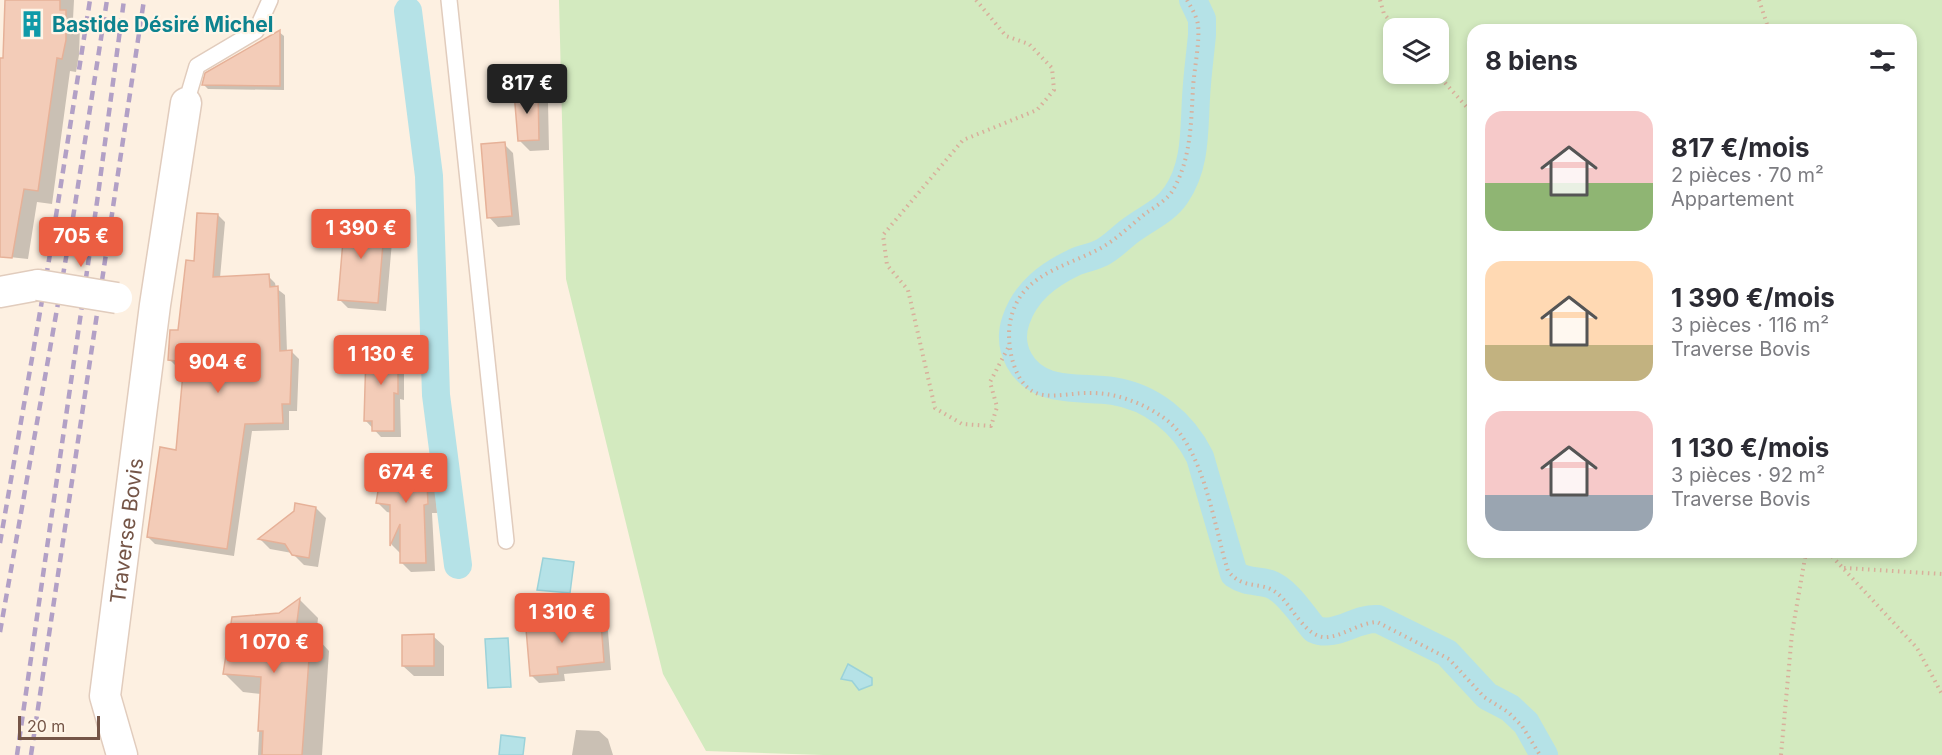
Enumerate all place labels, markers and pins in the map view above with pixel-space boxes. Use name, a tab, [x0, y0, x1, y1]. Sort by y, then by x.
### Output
building icon: Bastide Désiré Michel	[17, 9, 47, 39]
place label: Bastide Désiré Michel	[52, 12, 273, 37]
pin: 817 €	[485, 64, 569, 115]
pin: 1 390 €	[306, 209, 416, 260]
pin: 705 €	[39, 217, 123, 268]
pin: 1 130 €	[326, 335, 436, 386]
pin: 904 €	[176, 343, 260, 394]
pin: 674 €	[364, 453, 448, 504]
pin: 1 310 €	[507, 593, 617, 644]
pin: 1 070 €	[219, 623, 329, 674]

